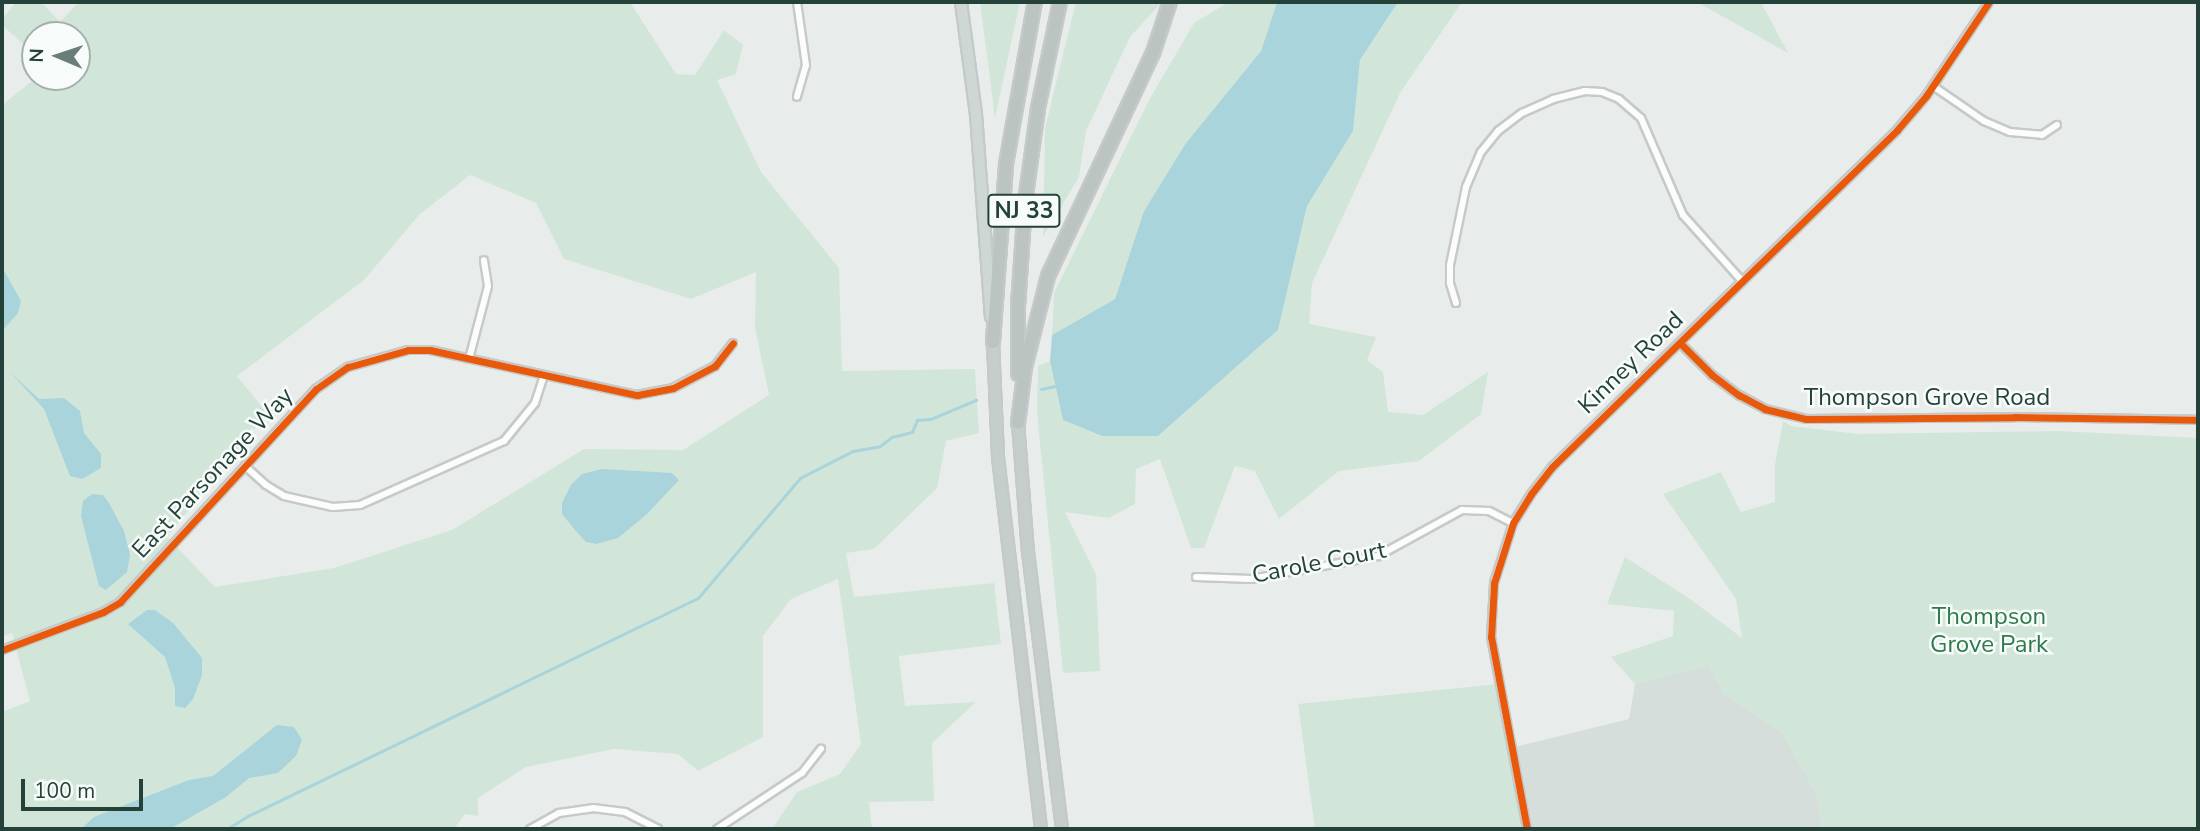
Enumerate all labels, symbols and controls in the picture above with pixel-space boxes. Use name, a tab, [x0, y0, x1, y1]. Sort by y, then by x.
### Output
north arrow	[21, 21, 91, 91]
text: N	[24, 48, 50, 63]
road number: NJ 33	[987, 192, 1061, 230]
street label: Kinney Road	[1573, 306, 1689, 420]
street label: East Parsonage Way	[127, 382, 299, 564]
street label: Thompson Grove Road	[1804, 384, 2050, 412]
street label: Carole Court	[1250, 536, 1388, 590]
park label: Thompson Grove Park	[1930, 603, 2048, 659]
scale bar	[24, 764, 147, 808]
text: 100 m	[34, 777, 95, 805]

